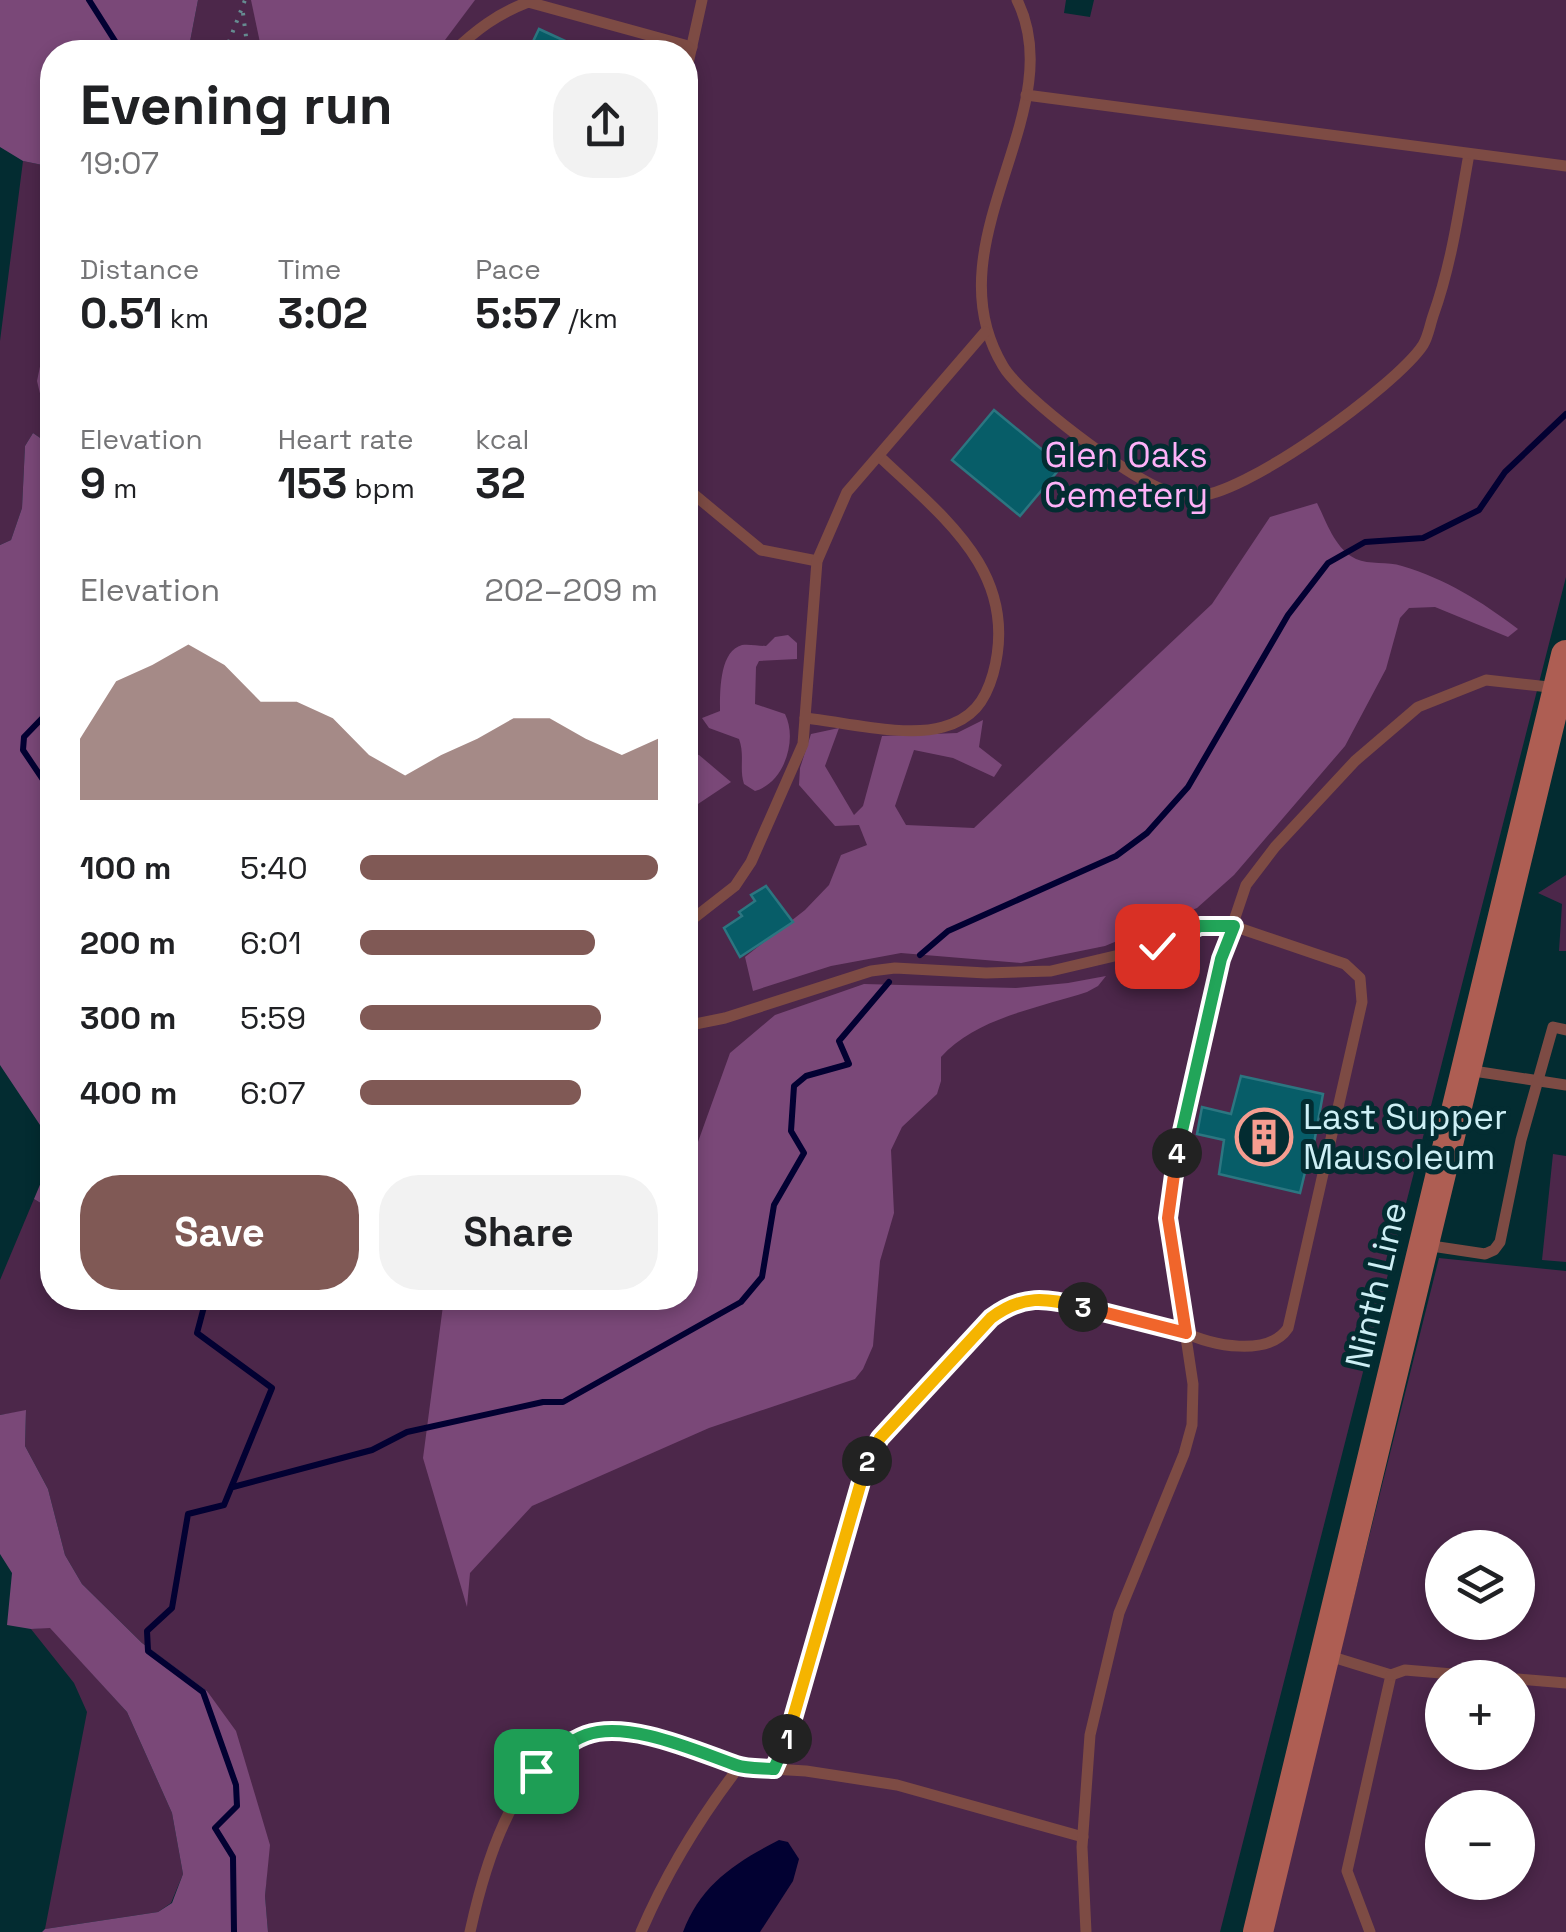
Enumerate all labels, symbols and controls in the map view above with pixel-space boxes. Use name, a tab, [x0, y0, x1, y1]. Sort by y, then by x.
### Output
text: Evening run	[80, 70, 393, 140]
button: share	[553, 73, 658, 178]
text: 19:07	[80, 143, 159, 183]
text: Distance	[80, 251, 199, 287]
text: Time	[278, 251, 341, 287]
text: Pace	[475, 251, 541, 287]
text: 0.51	[80, 287, 163, 340]
text: 3:02	[278, 287, 368, 340]
text: 5:57	[475, 287, 561, 340]
text: km	[163, 300, 209, 336]
text: /km	[561, 300, 618, 336]
text: Elevation	[80, 421, 203, 457]
text: Heart rate	[278, 421, 414, 457]
text: kcal	[475, 421, 529, 457]
park label: Glen Oaks Cemetery	[1044, 433, 1208, 517]
text: 9	[80, 457, 106, 510]
text: 153	[278, 457, 347, 510]
text: 32	[475, 457, 526, 510]
text: m	[106, 470, 137, 506]
text: bpm	[347, 470, 415, 506]
text: Elevation	[80, 570, 220, 610]
text: 202–209 m	[484, 570, 658, 610]
text: 100 m	[80, 848, 171, 888]
text: 5:40	[240, 848, 308, 888]
pin	[1115, 904, 1200, 989]
icon: check	[1130, 919, 1185, 974]
text: 200 m	[80, 923, 176, 963]
text: 6:01	[240, 923, 302, 963]
text: 300 m	[80, 998, 176, 1038]
text: 5:59	[240, 998, 306, 1038]
text: 400 m	[80, 1073, 177, 1113]
text: 6:07	[240, 1073, 306, 1113]
place label: Last Supper Mausoleum	[1303, 1095, 1507, 1179]
building icon: Last Supper Mausoleum	[1234, 1107, 1294, 1167]
pin: 4	[1152, 1128, 1202, 1178]
text: 4	[1168, 1135, 1186, 1171]
button: Save	[80, 1175, 359, 1290]
button: Share	[379, 1175, 658, 1290]
street label: Ninth Line	[1336, 1198, 1416, 1372]
pin: 3	[1058, 1282, 1108, 1332]
text: 3	[1074, 1289, 1092, 1325]
pin: 2	[842, 1436, 892, 1486]
text: 2	[859, 1443, 875, 1479]
map controls	[1425, 1530, 1535, 1900]
button: layers	[1425, 1530, 1535, 1640]
button: +	[1425, 1660, 1535, 1770]
pin: 1	[762, 1714, 812, 1764]
text: 1	[781, 1721, 793, 1757]
pin	[494, 1729, 579, 1814]
icon: arrive	[509, 1744, 564, 1799]
button: −	[1425, 1790, 1535, 1900]

